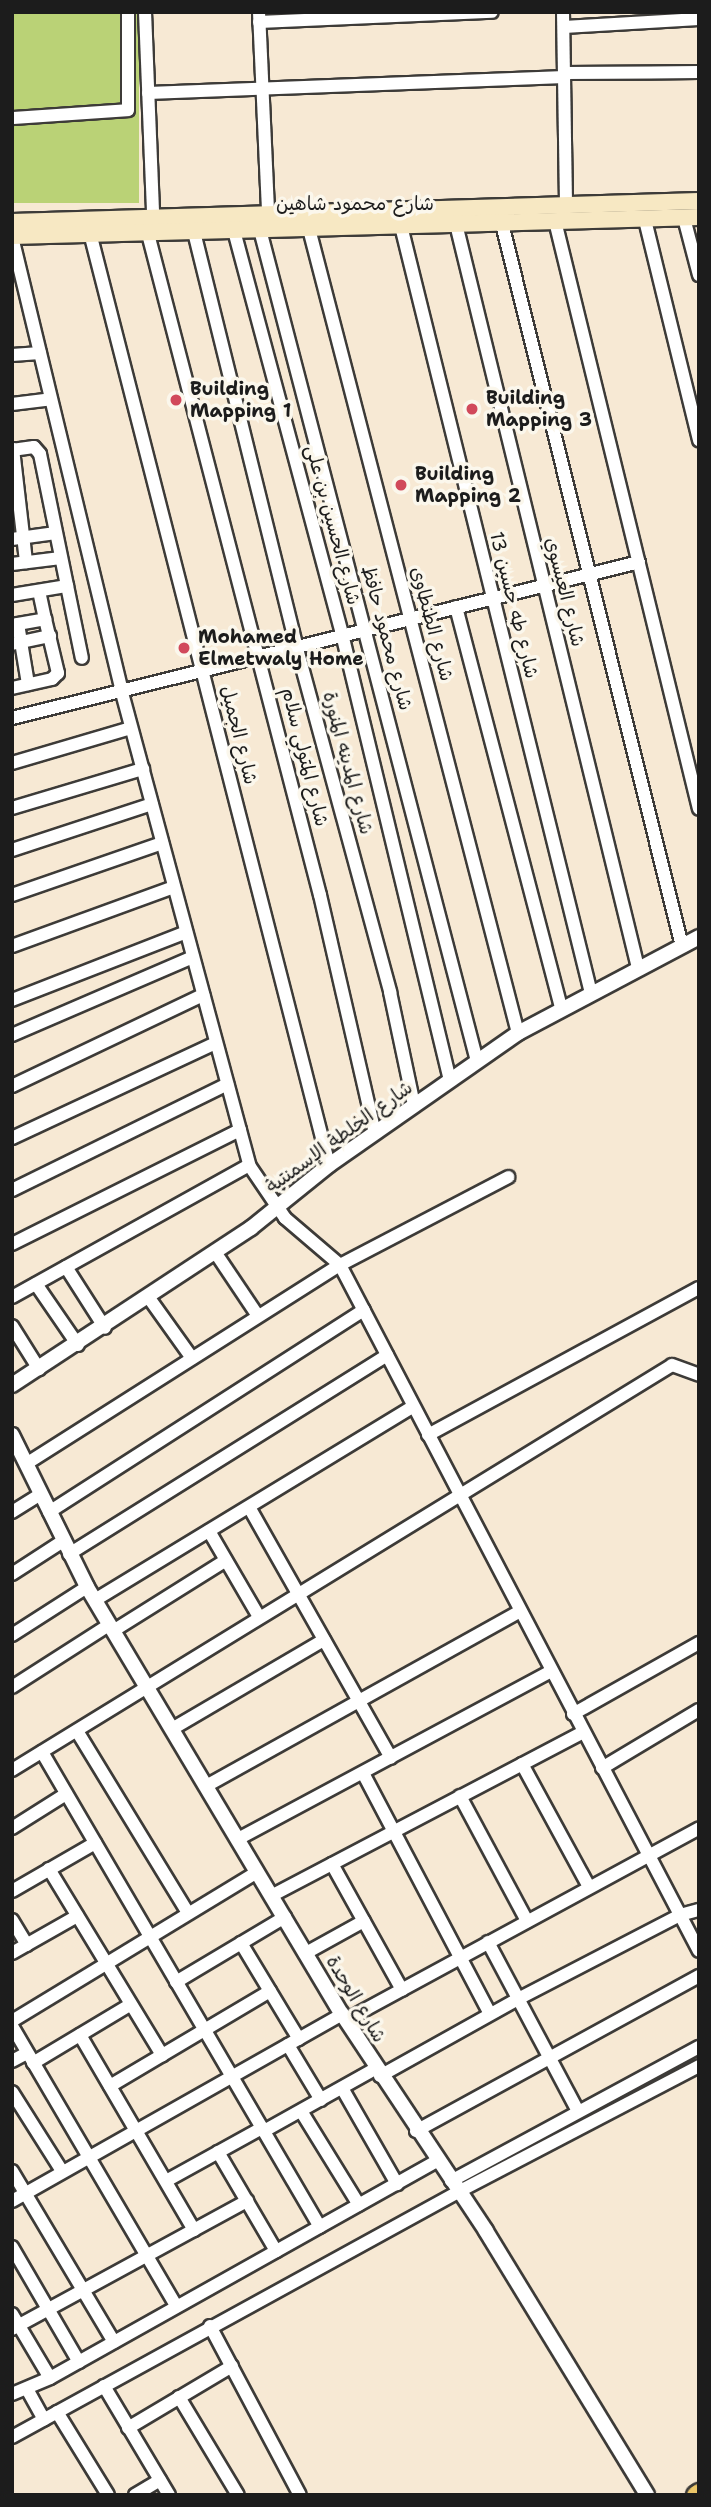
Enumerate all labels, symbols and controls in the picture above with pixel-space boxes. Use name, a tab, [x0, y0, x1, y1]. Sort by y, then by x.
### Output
street label: شارع محمود شاهين	[276, 193, 434, 215]
place label: Building Mapping 1	[190, 378, 291, 422]
place label: Building Mapping 3	[486, 387, 592, 431]
marker: Building Mapping 1	[168, 392, 184, 408]
marker: Building Mapping 3	[464, 401, 480, 417]
street label: شارع الحسين بن على	[301, 443, 365, 607]
place label: Building Mapping 2	[415, 463, 521, 507]
marker: Building Mapping 2	[393, 477, 409, 493]
street label: شارع طه حسين 13	[485, 529, 543, 681]
street label: شارع العيسوي	[540, 535, 590, 649]
street label: شارع محمود حافظ	[357, 563, 417, 713]
street label: شارع الطنطاوى	[406, 564, 458, 684]
place label: Mohamed Elmetwaly Home	[198, 626, 364, 670]
marker: Mohamed Elmetwaly Home	[176, 640, 192, 656]
street label: شارع الجميل	[216, 683, 262, 787]
street label: شارع المتولي سلام	[277, 685, 333, 829]
street label: شارع المدينه المنورة	[318, 689, 378, 837]
street label: شارع الخلطة الإسمنتية	[261, 1076, 417, 1198]
street label: شارع الوحدة	[321, 1951, 391, 2047]

